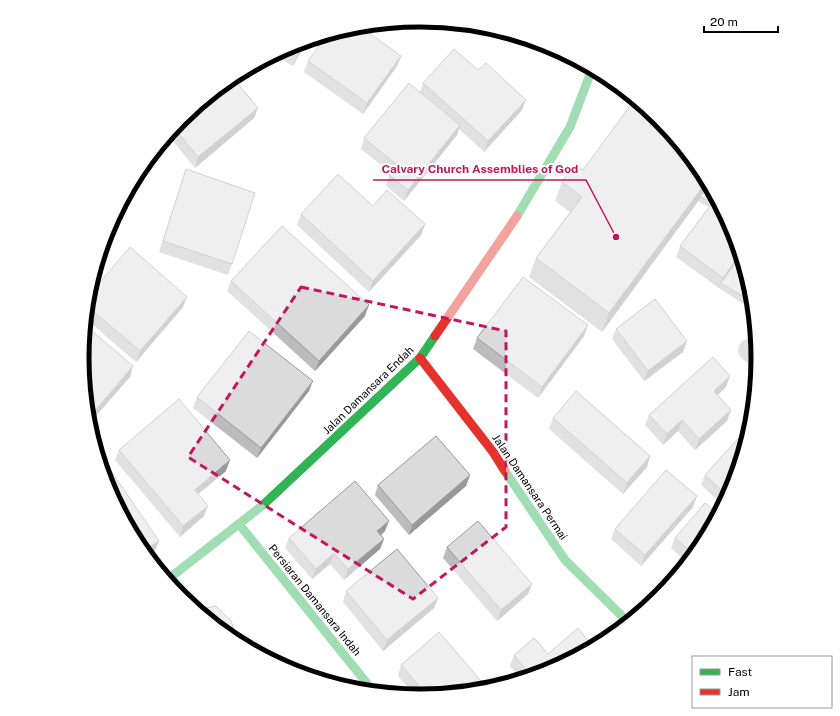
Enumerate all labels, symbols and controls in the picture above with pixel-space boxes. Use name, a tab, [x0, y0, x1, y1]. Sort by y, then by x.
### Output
scale bar	[704, 8, 778, 34]
text: 20 m	[710, 15, 738, 29]
callout: Calvary Church Assemblies of God	[373, 156, 586, 180]
text: Calvary Church Assemblies of God	[382, 162, 578, 176]
street label: Jalan Damansara Endah	[320, 344, 416, 436]
street label: Jalan Damansara Permai	[490, 432, 570, 542]
street label: Persiaran Damansara Indah	[266, 542, 364, 658]
legend	[692, 656, 832, 708]
text: Fast	[728, 665, 753, 679]
text: Jam	[728, 685, 750, 699]

